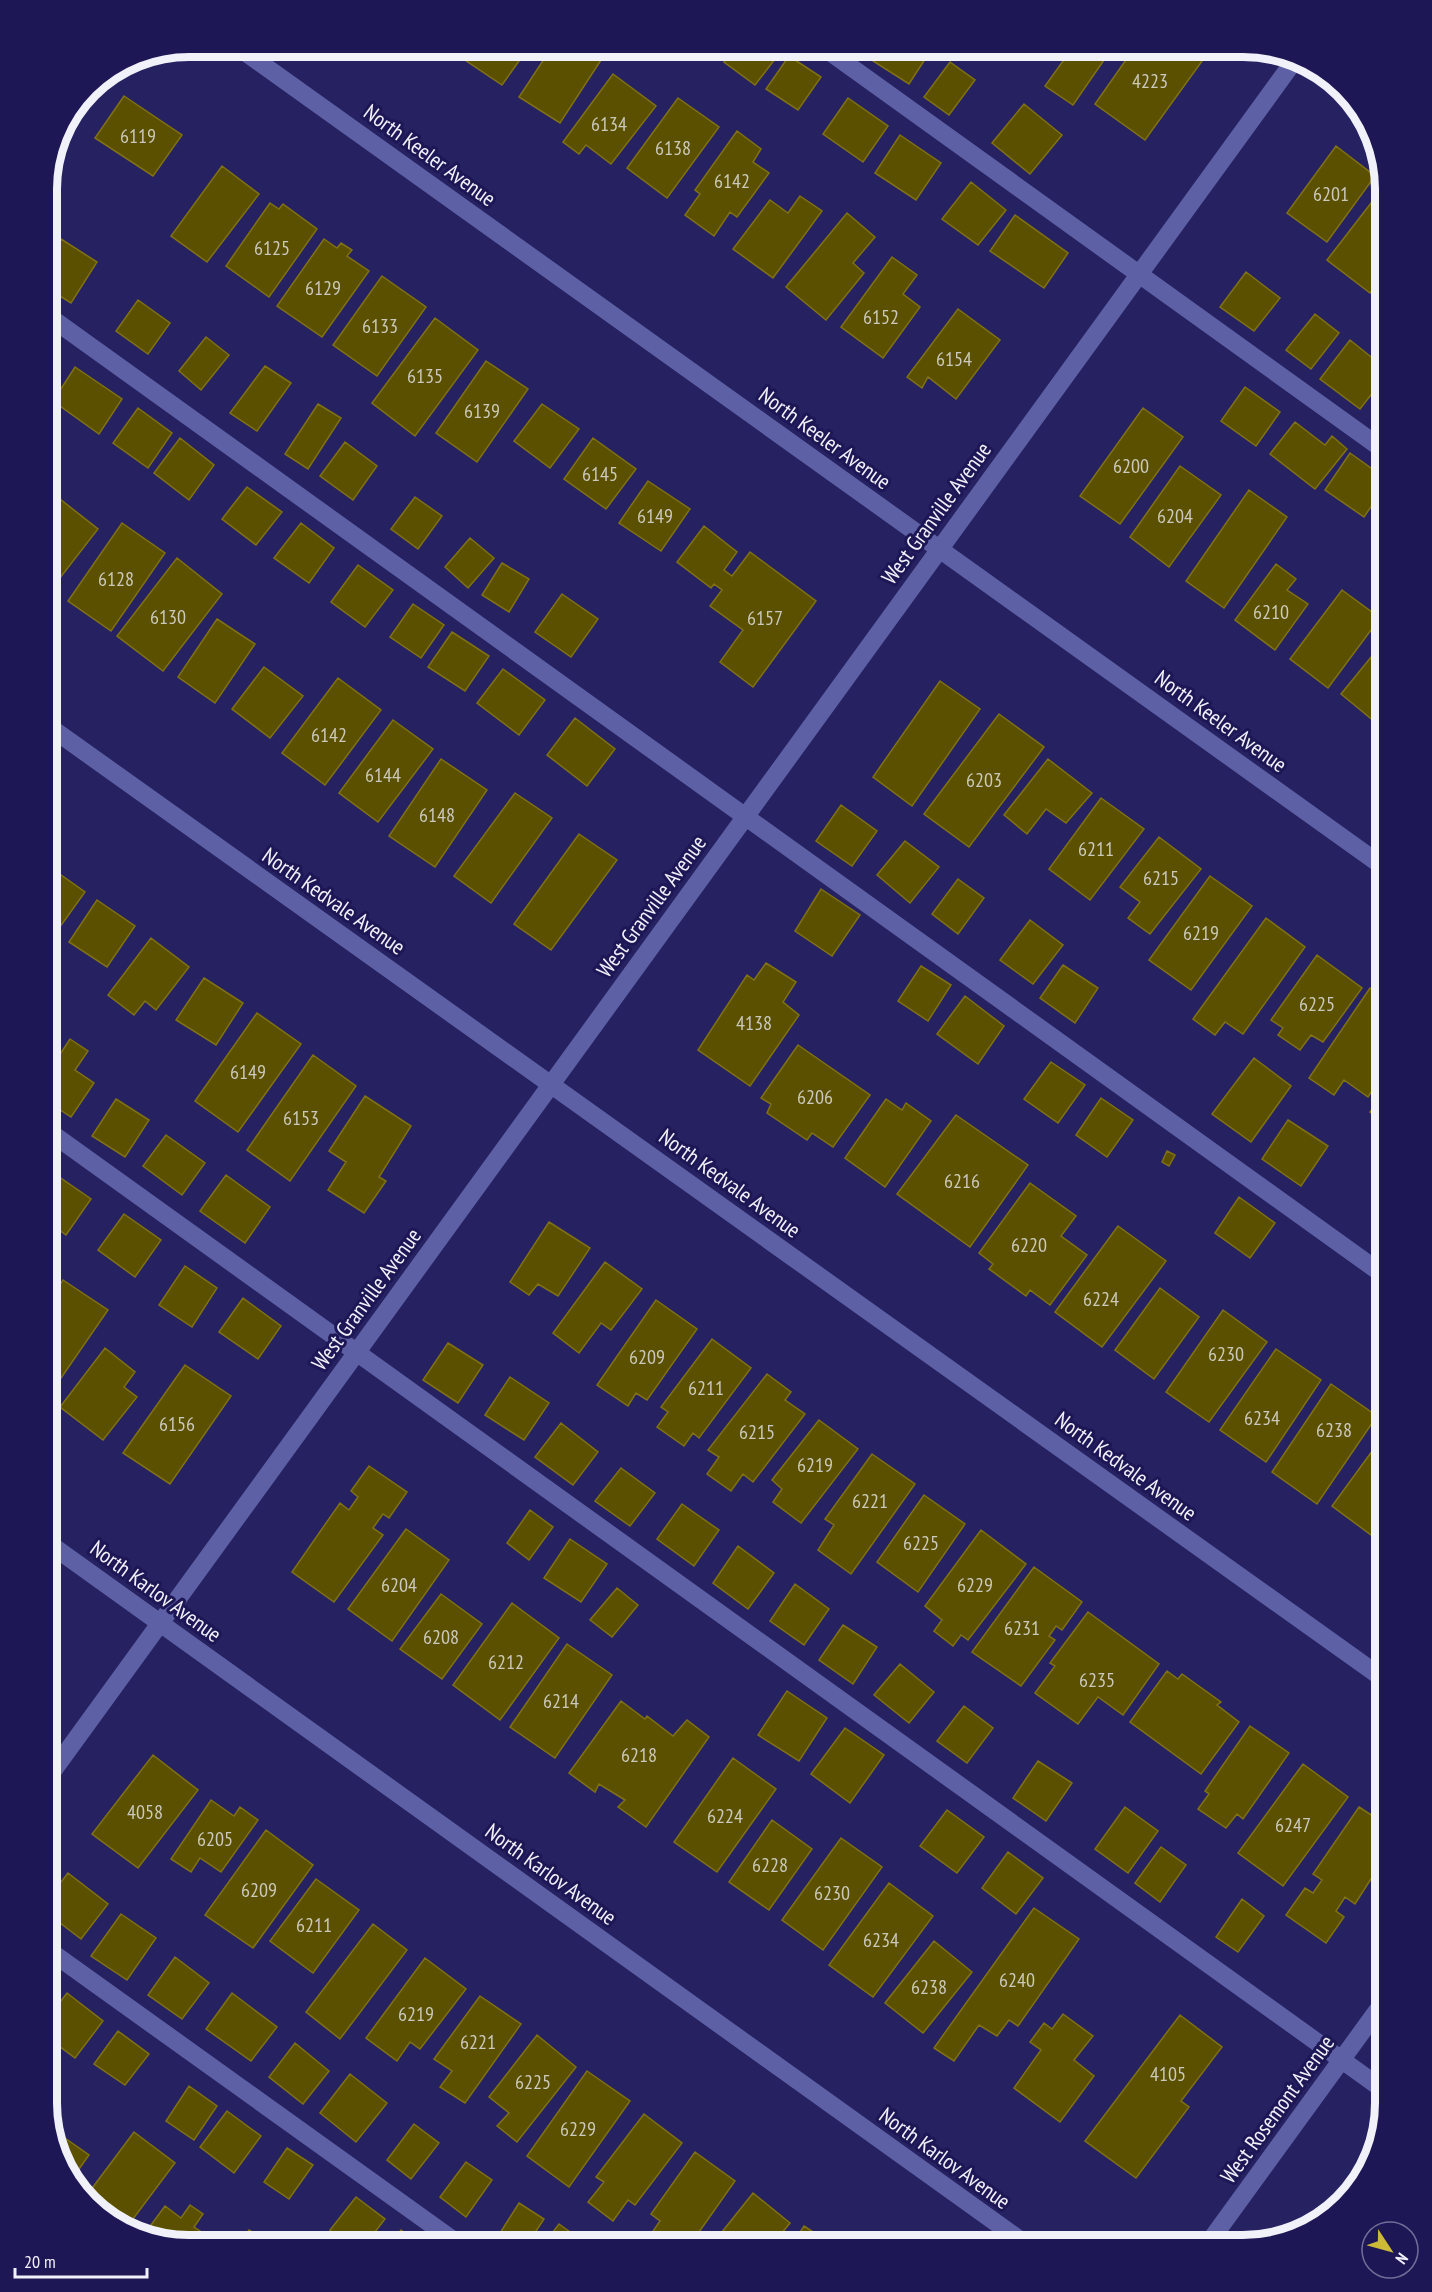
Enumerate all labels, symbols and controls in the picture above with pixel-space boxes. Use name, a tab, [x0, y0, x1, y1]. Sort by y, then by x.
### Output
house number: 4223	[1132, 68, 1168, 94]
street label: North Keeler Avenue	[359, 98, 501, 212]
house number: 6134	[591, 111, 627, 137]
house number: 6119	[120, 123, 156, 149]
house number: 6138	[655, 135, 691, 161]
house number: 6142	[714, 168, 750, 194]
house number: 6201	[1313, 181, 1349, 207]
house number: 6125	[254, 235, 290, 261]
house number: 6129	[305, 275, 341, 301]
house number: 6152	[863, 304, 899, 330]
house number: 6133	[362, 313, 398, 339]
house number: 6154	[936, 346, 972, 372]
house number: 6135	[407, 363, 443, 389]
street label: North Keeler Avenue	[754, 381, 896, 495]
house number: 6139	[464, 398, 500, 424]
street label: West Granville Avenue	[875, 436, 997, 590]
house number: 6200	[1113, 453, 1149, 479]
house number: 6145	[582, 461, 618, 487]
house number: 6149	[637, 503, 673, 529]
house number: 6204	[1157, 503, 1193, 529]
house number: 6128	[98, 566, 134, 592]
house number: 6210	[1253, 599, 1289, 625]
house number: 6130	[150, 604, 186, 630]
house number: 6157	[747, 605, 783, 631]
street label: North Keeler Avenue	[1150, 664, 1292, 778]
house number: 6142	[311, 722, 347, 748]
house number: 6144	[365, 762, 401, 788]
house number: 6203	[966, 767, 1002, 793]
house number: 6148	[419, 802, 455, 828]
street label: West Granville Avenue	[590, 829, 712, 983]
house number: 6211	[1078, 836, 1114, 862]
street label: North Kedvale Avenue	[257, 841, 411, 961]
house number: 6215	[1143, 865, 1179, 891]
house number: 6219	[1183, 920, 1219, 946]
house number: 6225	[1299, 991, 1335, 1017]
house number: 4138	[736, 1010, 772, 1036]
house number: 6149	[230, 1059, 266, 1085]
house number: 6206	[797, 1084, 833, 1110]
house number: 6153	[283, 1105, 319, 1131]
street label: North Kedvale Avenue	[654, 1122, 806, 1244]
house number: 6216	[944, 1168, 980, 1194]
street label: West Granville Avenue	[305, 1222, 427, 1376]
house number: 6220	[1011, 1232, 1047, 1258]
house number: 6224	[1083, 1286, 1119, 1312]
house number: 6230	[1208, 1341, 1244, 1367]
house number: 6209	[629, 1344, 665, 1370]
house number: 6211	[688, 1375, 724, 1401]
street label: North Kedvale Avenue	[1050, 1405, 1202, 1527]
house number: 6234	[1244, 1405, 1280, 1431]
house number: 6156	[159, 1411, 195, 1437]
house number: 6238	[1316, 1417, 1352, 1443]
house number: 6215	[739, 1419, 775, 1445]
house number: 6219	[797, 1452, 833, 1478]
house number: 6221	[852, 1488, 888, 1514]
house number: 6225	[903, 1530, 939, 1556]
street label: North Karlov Avenue	[85, 1534, 227, 1648]
house number: 6204	[381, 1572, 417, 1598]
house number: 6229	[957, 1572, 993, 1598]
house number: 6231	[1004, 1615, 1040, 1641]
house number: 6208	[423, 1624, 459, 1650]
house number: 6212	[488, 1649, 524, 1675]
house number: 6235	[1079, 1667, 1115, 1693]
house number: 6214	[543, 1688, 579, 1714]
house number: 6218	[621, 1742, 657, 1768]
house number: 4058	[127, 1799, 163, 1825]
house number: 6224	[707, 1803, 743, 1829]
house number: 6247	[1275, 1812, 1311, 1838]
street label: North Karlov Avenue	[480, 1817, 622, 1931]
house number: 6205	[197, 1826, 233, 1852]
house number: 6228	[752, 1852, 788, 1878]
house number: 6209	[241, 1877, 277, 1903]
house number: 6230	[814, 1880, 850, 1906]
house number: 6211	[296, 1912, 332, 1938]
house number: 6234	[863, 1927, 899, 1953]
house number: 6240	[999, 1967, 1035, 1993]
house number: 6238	[911, 1974, 947, 2000]
house number: 6219	[398, 2001, 434, 2027]
house number: 6221	[460, 2029, 496, 2055]
street label: West Rosemont Avenue	[1214, 2029, 1340, 2189]
house number: 4105	[1150, 2061, 1186, 2087]
house number: 6225	[515, 2069, 551, 2095]
street label: North Karlov Avenue	[874, 2101, 1016, 2215]
house number: 6229	[560, 2116, 596, 2142]
north arrow	[1360, 2220, 1420, 2280]
scale bar	[15, 2241, 147, 2279]
text: N	[1392, 2249, 1413, 2268]
text: 20 m	[24, 2250, 56, 2273]

